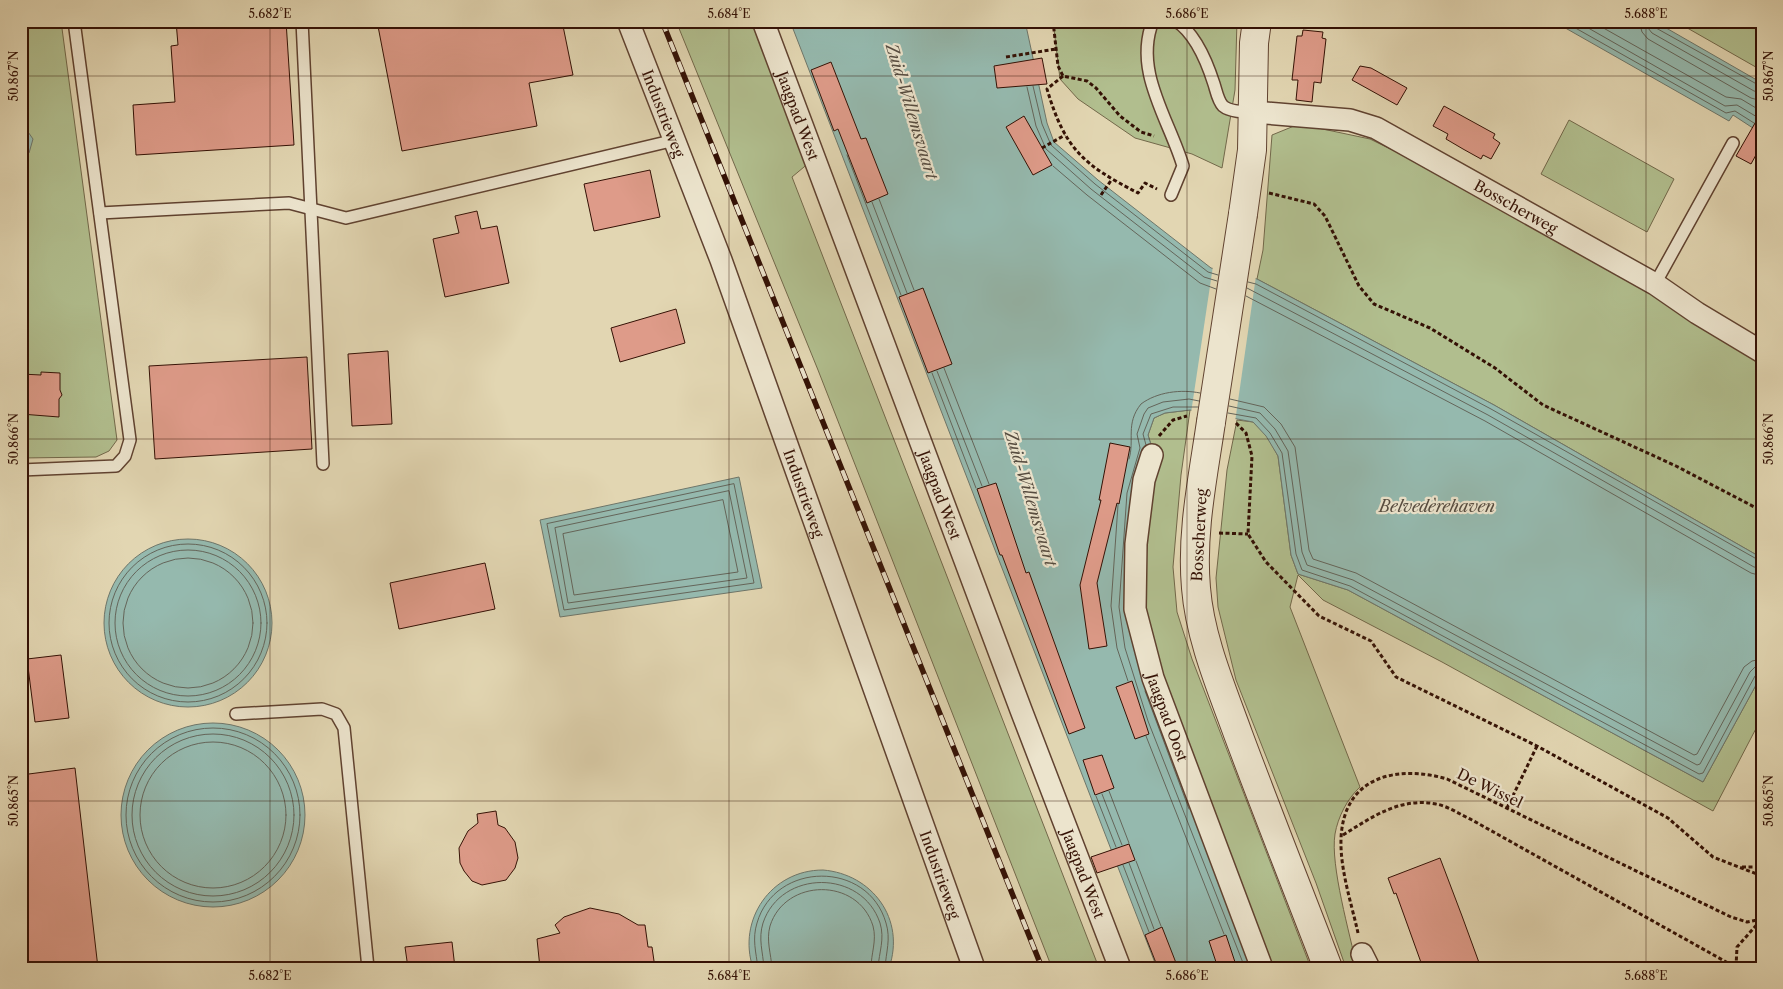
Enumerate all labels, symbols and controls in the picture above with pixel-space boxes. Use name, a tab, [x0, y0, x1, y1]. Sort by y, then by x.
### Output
text: 5.682°E	[249, 6, 291, 21]
text: 5.684°E	[708, 6, 750, 21]
text: 5.686°E	[1166, 6, 1208, 21]
text: 5.688°E	[1624, 6, 1668, 21]
water label: Zuid-Willemsvaart	[881, 40, 943, 183]
text: 50.867°N	[6, 50, 21, 101]
text: 50.867°N	[1761, 50, 1776, 101]
street label: Jaagpad West	[772, 66, 824, 164]
street label: Industrieweg	[638, 67, 690, 160]
street label: Bosscherweg	[1471, 175, 1561, 237]
text: 50.866°N	[6, 413, 21, 465]
text: 50.866°N	[1761, 413, 1776, 465]
water label: Zuid-Willemsvaart	[1000, 427, 1062, 570]
street label: Industrieweg	[780, 446, 829, 540]
street label: Jaagpad West	[914, 446, 966, 543]
street label: Bosscherweg	[1187, 488, 1211, 582]
water label: Belvedèrehaven	[1377, 496, 1495, 516]
street label: Jaagpad Oost	[1142, 669, 1193, 765]
street label: De Wissel	[1454, 764, 1527, 812]
text: 50.865°N	[6, 775, 21, 827]
text: 50.865°N	[1761, 775, 1776, 827]
street label: Jaagpad West	[1057, 825, 1110, 922]
street label: Industrieweg	[916, 828, 965, 921]
text: 5.682°E	[249, 968, 291, 983]
text: 5.684°E	[708, 968, 750, 983]
text: 5.686°E	[1166, 968, 1208, 983]
text: 5.688°E	[1624, 968, 1668, 983]

